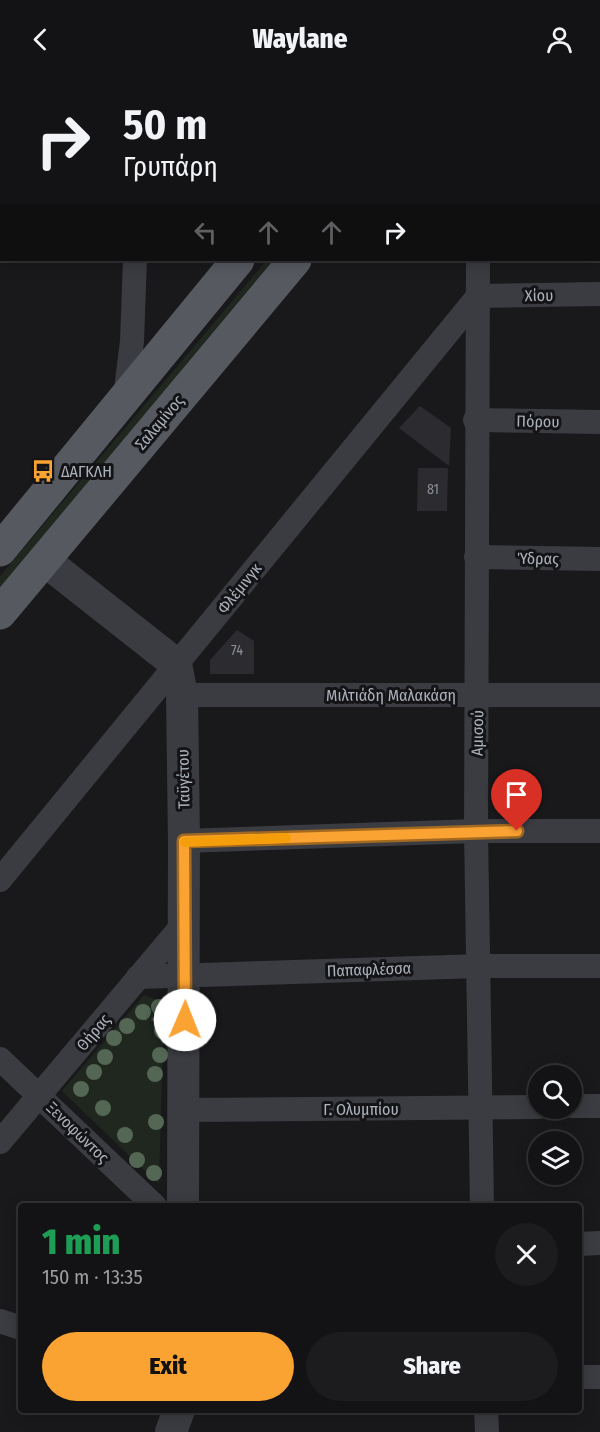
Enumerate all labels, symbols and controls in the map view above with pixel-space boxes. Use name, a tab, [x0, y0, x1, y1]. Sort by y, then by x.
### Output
icon: back	[24, 23, 57, 56]
text: Waylane	[252, 23, 348, 55]
icon: person	[543, 23, 576, 56]
text: 50 m	[123, 100, 207, 150]
icon: right	[24, 102, 102, 180]
text: Γρυπάρη	[123, 151, 218, 183]
icon: left	[189, 216, 222, 249]
icon: ahead	[252, 216, 285, 249]
icon: ahead	[315, 216, 348, 249]
icon: right	[378, 216, 411, 249]
street label: Χίου	[525, 286, 553, 305]
street label: Σαλαμίνος	[131, 391, 188, 454]
street label: Πόρου	[516, 412, 560, 431]
bus stop icon: ΔΑΓΚΛΗ	[30, 458, 56, 484]
place label: ΔΑΓΚΛΗ	[61, 462, 112, 481]
house number: 81	[427, 481, 439, 498]
street label: Ύδρας	[517, 549, 559, 568]
street label: Φλέμινγκ	[213, 559, 266, 617]
house number: 74	[231, 642, 243, 659]
street label: Μιλτιάδη Μαλακάση	[326, 686, 456, 705]
street label: Αμισού	[468, 710, 487, 756]
street label: Ταϋγέτου	[173, 749, 194, 809]
pin	[491, 769, 542, 831]
icon: arrive	[500, 778, 533, 811]
street label: Παπαφλέσσα	[326, 959, 412, 980]
position arrow	[153, 988, 217, 1052]
street label: Θήρας	[73, 1010, 114, 1055]
map controls	[528, 1065, 582, 1185]
button: search	[528, 1065, 582, 1119]
street label: Ξενοφώντος	[42, 1098, 113, 1167]
street label: Γ. Ολυμπίου	[323, 1100, 399, 1119]
button: layers	[528, 1131, 582, 1185]
text: 1 min	[42, 1220, 120, 1264]
button: close	[495, 1223, 558, 1286]
text: 150 m · 13:35	[42, 1265, 143, 1289]
button: Exit	[42, 1332, 294, 1401]
button: Share	[306, 1332, 558, 1401]

